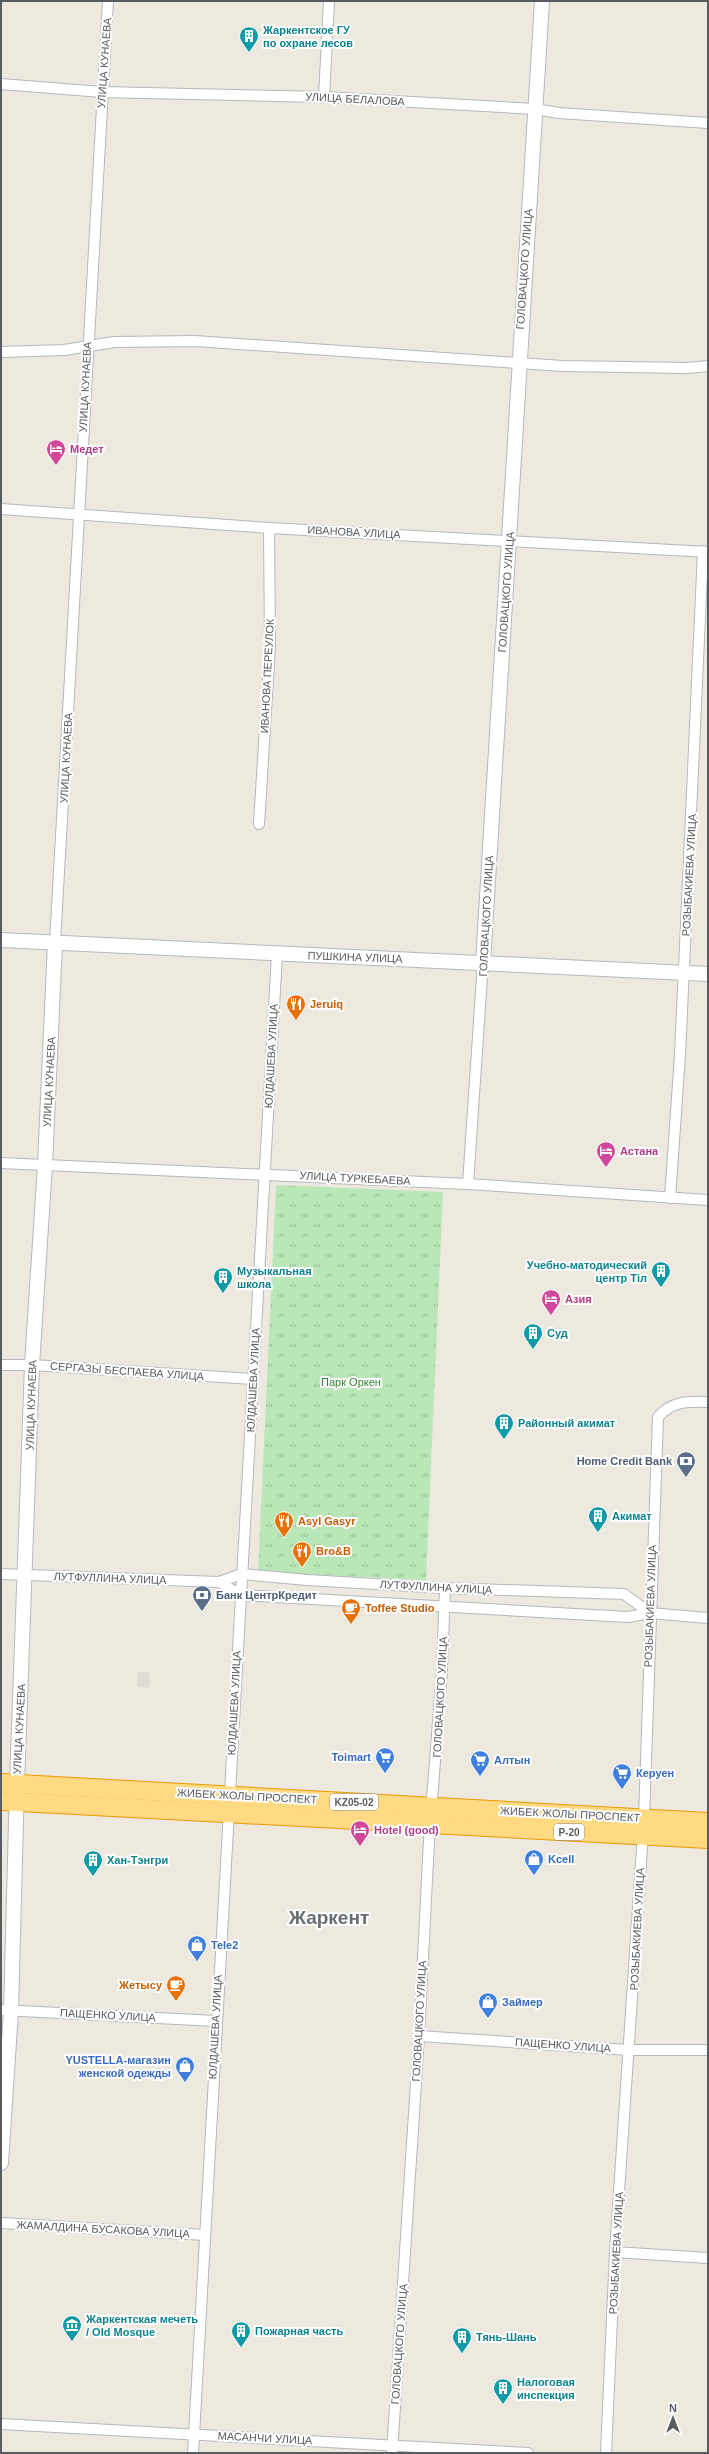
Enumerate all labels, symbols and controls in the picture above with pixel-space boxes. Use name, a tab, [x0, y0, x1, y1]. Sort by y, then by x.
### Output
street label: УЛИЦА КУНАЕВА	[95, 17, 113, 109]
place label: Жаркентское ГУ по охране лесов	[262, 24, 353, 49]
building icon: Жаркентское ГУ по охране лесов	[238, 25, 260, 53]
street label: УЛИЦА БЕЛАЛОВА	[305, 90, 406, 108]
street label: ГОЛОВАЦКОГО УЛИЦА	[514, 208, 534, 330]
street label: УЛИЦА КУНАЕВА	[77, 341, 93, 433]
hotel icon: Медет	[45, 438, 67, 466]
place label: Медет	[70, 443, 104, 455]
street label: ИВАНОВА УЛИЦА	[307, 524, 402, 540]
street label: ГОЛОВАЦКОГО УЛИЦА	[496, 531, 516, 653]
street label: ИВАНОВА ПЕРЕУЛОК	[258, 618, 276, 734]
street label: УЛИЦА КУНАЕВА	[58, 712, 74, 804]
street label: РОЗЫБАКИЕВА УЛИЦА	[680, 813, 698, 937]
street label: ГОЛОВАЦКОГО УЛИЦА	[477, 855, 495, 977]
street label: ПУШКИНА УЛИЦА	[307, 949, 403, 965]
restaurant icon: Jeruiq	[285, 993, 307, 1021]
place label: Jeruiq	[310, 998, 343, 1010]
street label: ЮЛДАШЕВА УЛИЦА	[262, 1003, 280, 1109]
street label: УЛИЦА КУНАЕВА	[41, 1036, 57, 1128]
hotel icon: Астана	[595, 1140, 617, 1168]
place label: Астана	[620, 1145, 659, 1157]
street label: УЛИЦА ТУРКЕБАЕВА	[299, 1169, 411, 1187]
place label: Учебно-матодический центр Тіл	[527, 1259, 647, 1284]
building icon: Учебно-матодический центр Тіл	[650, 1260, 672, 1288]
place label: Музыкальная школа	[237, 1265, 312, 1290]
building icon: Музыкальная школа	[212, 1266, 234, 1294]
hotel icon: Азия	[540, 1288, 562, 1316]
place label: Азия	[565, 1293, 592, 1305]
building icon: Суд	[522, 1322, 544, 1350]
street label: ЮЛДАШЕВА УЛИЦА	[244, 1327, 262, 1433]
place label: Суд	[547, 1327, 568, 1339]
street label: УЛИЦА КУНАЕВА	[23, 1359, 39, 1451]
street label: СЕРГАЗЫ БЕСПАЕВА УЛИЦА	[50, 1360, 205, 1382]
park label: Парк Оркен	[321, 1376, 381, 1388]
building icon: Районный акимат	[493, 1412, 515, 1440]
place label: Районный акимат	[518, 1417, 616, 1429]
bank icon: Home Credit Bank	[675, 1450, 697, 1478]
place label: Home Credit Bank	[577, 1455, 673, 1467]
building icon: Акимат	[587, 1505, 609, 1533]
restaurant icon: Asyl Gasyr	[273, 1510, 295, 1538]
place label: Акимат	[612, 1510, 652, 1522]
place label: Asyl Gasyr	[298, 1515, 356, 1527]
restaurant icon: Bro&B	[291, 1540, 313, 1568]
street label: РОЗЫБАКИЕВА УЛИЦА	[642, 1544, 658, 1667]
place label: Bro&B	[316, 1545, 351, 1557]
street label: ЛУТФУЛЛИНА УЛИЦА	[53, 1570, 167, 1586]
street label: ЛУТФУЛЛИНА УЛИЦА	[379, 1578, 493, 1596]
bank icon: Банк ЦентрКредит	[191, 1584, 213, 1612]
place label: Банк ЦентрКредит	[216, 1589, 318, 1601]
cafe icon: Toffee Studio	[340, 1597, 362, 1625]
place label: Toffee Studio	[365, 1602, 435, 1614]
street label: ГОЛОВАЦКОГО УЛИЦА	[431, 1636, 449, 1758]
street label: ЮЛДАШЕВА УЛИЦА	[225, 1650, 243, 1756]
street label: УЛИЦА КУНАЕВА	[11, 1683, 27, 1775]
supermarket icon: Toimart	[374, 1746, 396, 1774]
supermarket icon: Алтын	[469, 1749, 491, 1777]
place label: Toimart	[331, 1751, 371, 1763]
place label: Алтын	[494, 1754, 530, 1766]
supermarket icon: Керуен	[611, 1762, 633, 1790]
place label: Керуен	[636, 1767, 674, 1779]
street label: ЖИБЕК ЖОЛЫ ПРОСПЕКТ	[177, 1786, 318, 1806]
road number: KZ05-02	[330, 1794, 378, 1810]
street label: ЖИБЕК ЖОЛЫ ПРОСПЕКТ	[500, 1804, 641, 1824]
hotel icon: Hotel (good)	[349, 1819, 371, 1847]
place label: Hotel (good)	[374, 1824, 439, 1836]
road number: Р-20	[554, 1824, 584, 1840]
shop icon: Kcell	[523, 1848, 545, 1876]
building icon: Хан-Тэнгри	[82, 1849, 104, 1877]
place label: Kcell	[548, 1853, 574, 1865]
place label: Хан-Тэнгри	[107, 1854, 168, 1866]
street label: РОЗЫБАКИЕВА УЛИЦА	[628, 1867, 646, 1991]
district label: Жаркент	[288, 1907, 369, 1928]
shop icon: Tele2	[186, 1934, 208, 1962]
place label: Tele2	[211, 1939, 238, 1951]
street label: ГОЛОВАЦКОГО УЛИЦА	[410, 1960, 428, 2082]
cafe icon: Жетысу	[165, 1974, 187, 2002]
street label: ЮЛДАШЕВА УЛИЦА	[206, 1974, 224, 2080]
place label: Жетысу	[118, 1979, 163, 1991]
shop icon: Займер	[477, 1991, 499, 2019]
place label: Займер	[502, 1996, 543, 2008]
street label: ПАЩЕНКО УЛИЦА	[60, 2006, 157, 2024]
street label: ПАЩЕНКО УЛИЦА	[515, 2036, 612, 2054]
place label: YUSTELLA-магазин женской одежды	[65, 2054, 171, 2079]
shop icon: YUSTELLA-магазин женской одежды	[174, 2055, 196, 2083]
street label: РОЗЫБАКИЕВА УЛИЦА	[607, 2191, 625, 2315]
street label: ЖАМАЛДИНА БУСАКОВА УЛИЦА	[16, 2218, 191, 2240]
street label: ГОЛОВАЦКОГО УЛИЦА	[389, 2283, 409, 2405]
place label: Жаркентская мечеть / Old Mosque	[85, 2313, 198, 2338]
museum icon: Жаркентская мечеть / Old Mosque	[61, 2314, 83, 2342]
building icon: Пожарная часть	[230, 2320, 252, 2348]
place label: Пожарная часть	[255, 2325, 343, 2337]
building icon: Тянь-Шань	[451, 2326, 473, 2354]
place label: Тянь-Шань	[476, 2331, 537, 2343]
place label: Налоговая инспекция	[517, 2376, 575, 2401]
building icon: Налоговая инспекция	[492, 2377, 514, 2405]
north arrow	[653, 2398, 693, 2438]
text: N	[669, 2402, 677, 2414]
street label: МАСАНЧИ УЛИЦА	[217, 2430, 313, 2447]

